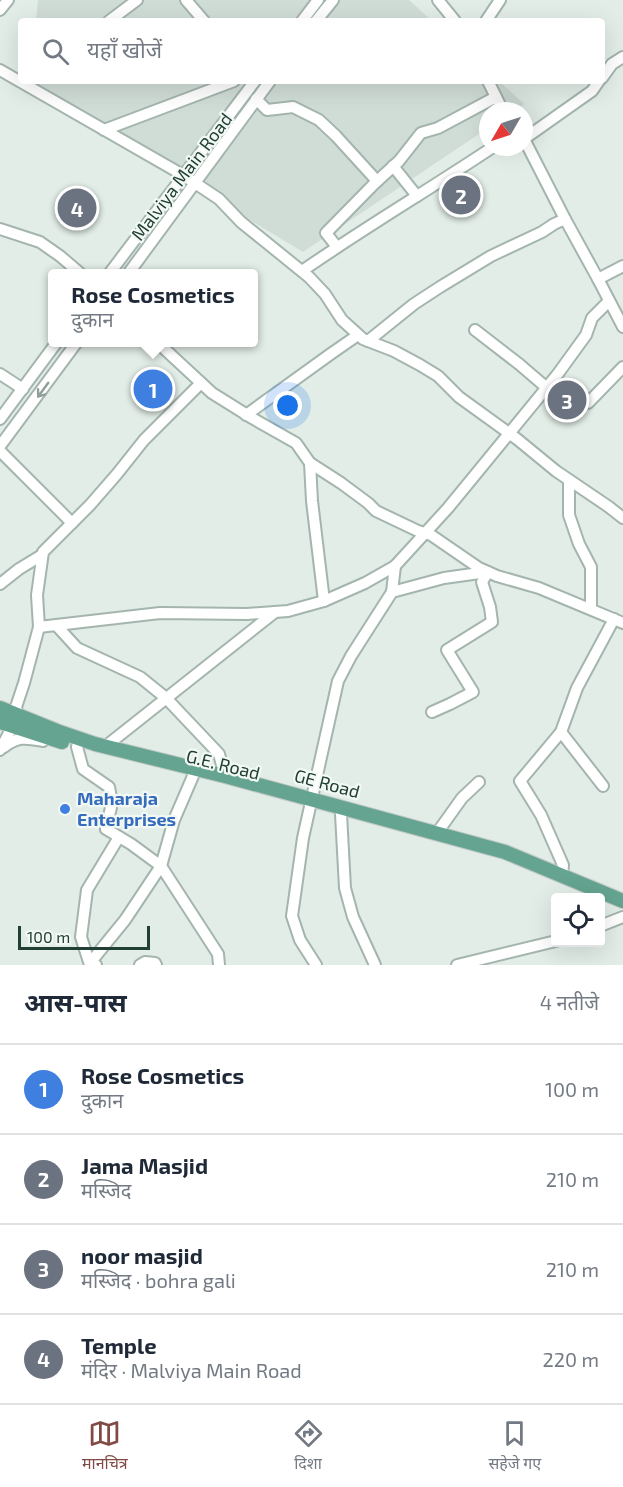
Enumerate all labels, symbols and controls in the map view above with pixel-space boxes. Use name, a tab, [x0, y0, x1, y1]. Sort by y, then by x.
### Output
search box	[18, 18, 605, 84]
icon: search	[39, 35, 72, 68]
text: यहाँ खोजें	[87, 36, 162, 62]
north arrow	[479, 102, 533, 156]
street label: Malviya Main Road	[126, 108, 236, 245]
pin: 2	[442, 172, 480, 218]
pin: 4	[58, 186, 97, 230]
popup	[48, 269, 258, 347]
text: Rose Cosmetics	[71, 281, 235, 307]
text: दुकान	[71, 307, 114, 331]
pin: 1	[134, 366, 172, 412]
pin: 3	[548, 378, 586, 422]
one-way arrow	[36, 381, 49, 397]
your location	[273, 391, 302, 420]
street label: G.E. Road	[184, 744, 262, 784]
street label: GE Road	[292, 764, 362, 802]
place label: Maharaja Enterprises	[77, 787, 176, 830]
marker: Maharaja Enterprises	[58, 802, 72, 816]
map controls	[551, 893, 605, 947]
button: locate	[551, 893, 605, 947]
scale bar	[18, 923, 150, 950]
text: 100 m	[27, 927, 70, 946]
text: आस-पास	[24, 986, 127, 1017]
text: 4 नतीजे	[540, 990, 599, 1014]
text: Rose Cosmetics	[81, 1062, 244, 1088]
text: 1	[39, 1077, 48, 1101]
text: 100 m	[545, 1077, 599, 1101]
text: दुकान	[81, 1088, 123, 1112]
text: Jama Masjid	[81, 1152, 208, 1178]
text: 2	[38, 1167, 49, 1191]
text: 210 m	[546, 1167, 599, 1191]
text: मस्जिद	[81, 1178, 131, 1202]
text: noor masjid	[81, 1242, 203, 1268]
text: 3	[38, 1257, 49, 1281]
text: 210 m	[546, 1257, 599, 1281]
text: मस्जिद · bohra gali	[81, 1268, 236, 1292]
text: Temple	[81, 1332, 157, 1358]
text: 4	[37, 1347, 50, 1371]
text: 220 m	[542, 1347, 599, 1371]
text: मंदिर · Malviya Main Road	[81, 1358, 302, 1382]
tab: मानचित्र	[82, 1417, 128, 1476]
tab: दिशा	[292, 1417, 325, 1476]
tab: सहेजे गए	[488, 1417, 541, 1476]

